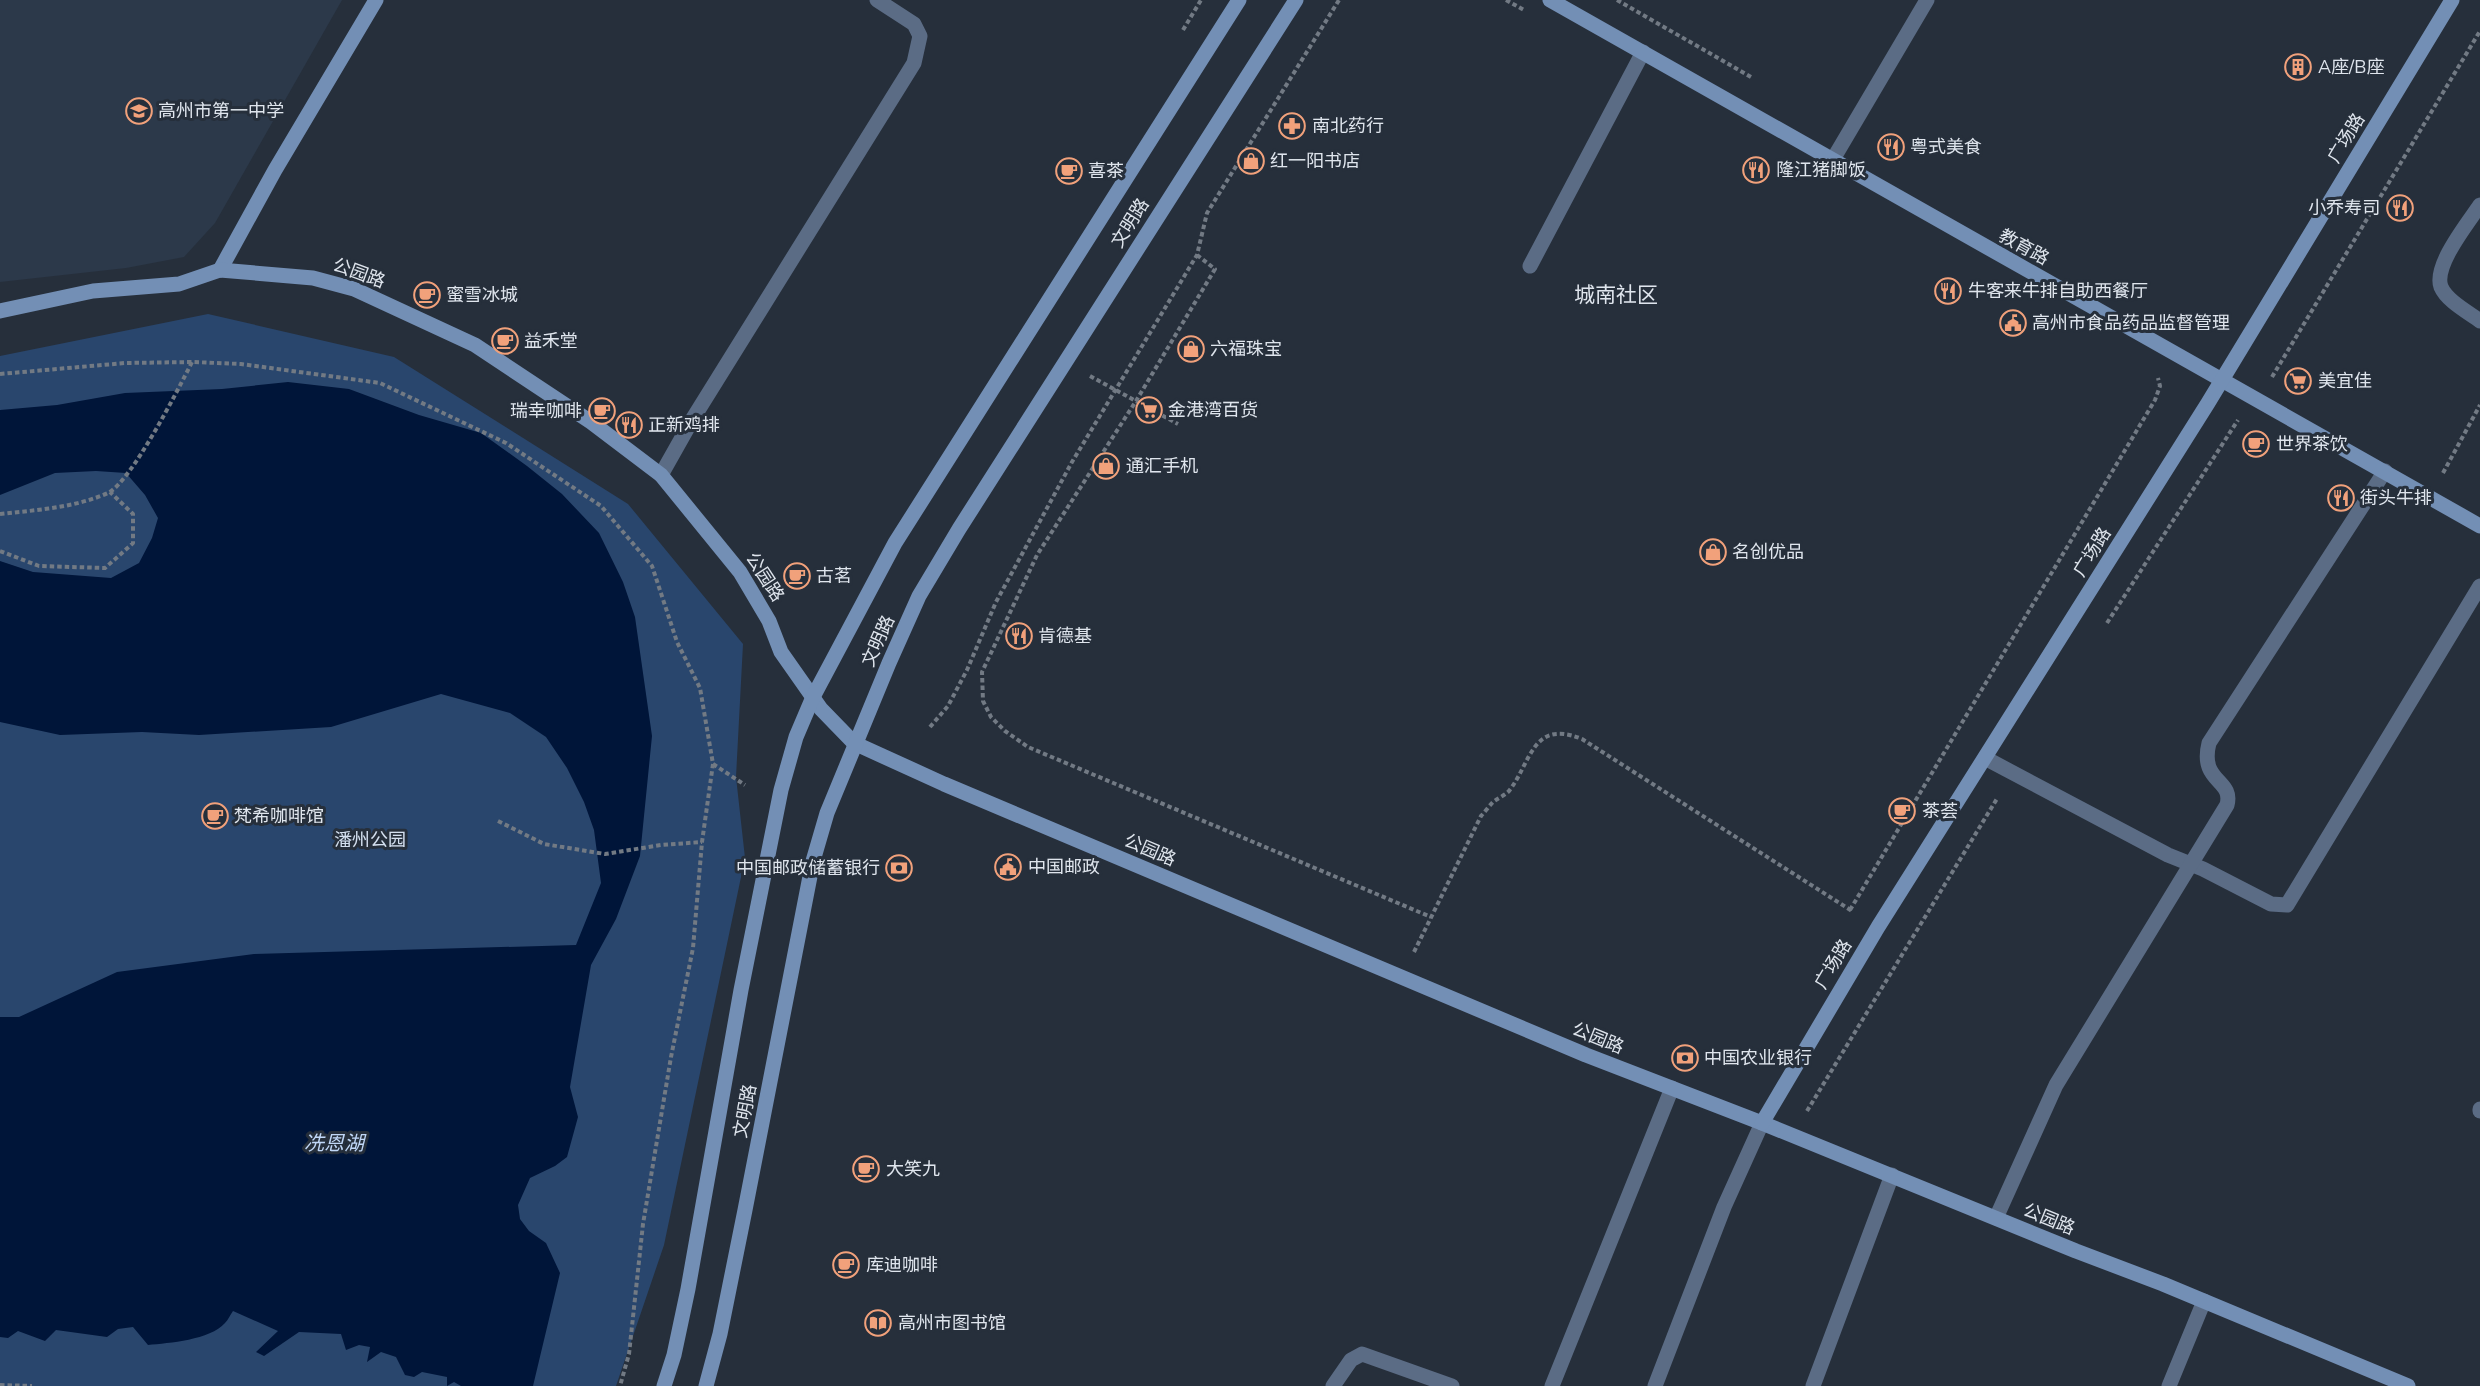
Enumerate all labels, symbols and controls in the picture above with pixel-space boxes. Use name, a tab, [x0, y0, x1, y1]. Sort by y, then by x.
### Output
building icon: A座/B座	[2283, 52, 2313, 82]
place label: A座/B座	[2318, 55, 2384, 79]
school or university icon: 高州市第一中学	[124, 96, 154, 126]
place label: 高州市第一中学	[158, 99, 284, 123]
street label: 广场路	[2322, 109, 2370, 167]
pharmacy icon: 南北药行	[1277, 111, 1307, 141]
place label: 南北药行	[1312, 114, 1384, 138]
restaurant icon: 粤式美食	[1876, 132, 1906, 162]
place label: 粤式美食	[1910, 135, 1982, 159]
shop icon: 红一阳书店	[1236, 146, 1266, 176]
place label: 红一阳书店	[1270, 149, 1360, 173]
restaurant icon: 隆江猪脚饭	[1741, 155, 1771, 185]
cafe icon: 喜茶	[1054, 156, 1084, 186]
place label: 隆江猪脚饭	[1776, 158, 1866, 182]
place label: 喜茶	[1088, 159, 1124, 183]
restaurant icon: 小乔寿司	[2385, 193, 2415, 223]
street label: 文明路	[1106, 194, 1154, 252]
place label: 小乔寿司	[2308, 196, 2380, 220]
street label: 教育路	[1995, 223, 2053, 271]
street label: 公园路	[330, 252, 388, 294]
restaurant icon: 牛客来牛排自助西餐厅	[1933, 276, 1963, 306]
place label: 牛客来牛排自助西餐厅	[1968, 279, 2148, 303]
cafe icon: 蜜雪冰城	[412, 280, 442, 310]
district label: 城南社区	[1574, 281, 1658, 309]
place label: 蜜雪冰城	[446, 283, 518, 307]
public building icon: 高州市食品药品监督管理	[1998, 308, 2028, 338]
place label: 高州市食品药品监督管理	[2032, 311, 2230, 335]
cafe icon: 益禾堂	[490, 326, 520, 356]
place label: 益禾堂	[524, 329, 578, 353]
shop icon: 六福珠宝	[1176, 334, 1206, 364]
place label: 六福珠宝	[1210, 337, 1282, 361]
supermarket icon: 美宜佳	[2283, 366, 2313, 396]
place label: 美宜佳	[2318, 369, 2372, 393]
supermarket icon: 金港湾百货	[1134, 395, 1164, 425]
cafe icon: 瑞幸咖啡	[587, 396, 617, 426]
place label: 金港湾百货	[1168, 398, 1258, 422]
place label: 瑞幸咖啡	[510, 399, 582, 423]
restaurant icon: 正新鸡排	[614, 410, 644, 440]
place label: 正新鸡排	[648, 413, 720, 437]
cafe icon: 世界茶饮	[2241, 429, 2271, 459]
place label: 世界茶饮	[2276, 432, 2348, 456]
shop icon: 通汇手机	[1091, 451, 1121, 481]
place label: 通汇手机	[1126, 454, 1198, 478]
restaurant icon: 街头牛排	[2326, 483, 2356, 513]
place label: 街头牛排	[2360, 486, 2432, 510]
street label: 广场路	[2068, 523, 2116, 581]
shop icon: 名创优品	[1698, 537, 1728, 567]
place label: 名创优品	[1732, 540, 1804, 564]
street label: 公园路	[740, 548, 790, 606]
cafe icon: 古茗	[782, 561, 812, 591]
place label: 古茗	[816, 564, 852, 588]
street label: 文明路	[856, 611, 900, 671]
restaurant icon: 肯德基	[1004, 621, 1034, 651]
place label: 肯德基	[1038, 624, 1092, 648]
cafe icon: 茶荟	[1887, 796, 1917, 826]
place label: 茶荟	[1922, 799, 1958, 823]
cafe icon: 梵希咖啡馆	[200, 801, 230, 831]
place label: 梵希咖啡馆	[234, 804, 324, 828]
park label: 潘州公园	[334, 828, 406, 852]
street label: 公园路	[1120, 828, 1180, 872]
public building icon: 中国邮政	[993, 852, 1023, 882]
bank icon: 中国邮政储蓄银行	[884, 853, 914, 883]
place label: 中国邮政	[1028, 855, 1100, 879]
place label: 中国邮政储蓄银行	[736, 856, 880, 880]
street label: 广场路	[1809, 935, 1857, 993]
street label: 公园路	[1568, 1017, 1628, 1059]
bank icon: 中国农业银行	[1670, 1043, 1700, 1073]
place label: 中国农业银行	[1704, 1046, 1812, 1070]
street label: 文明路	[728, 1082, 762, 1140]
water label: 冼恩湖	[304, 1130, 367, 1157]
cafe icon: 大笑九	[851, 1154, 881, 1184]
place label: 大笑九	[886, 1157, 940, 1181]
street label: 公园路	[2019, 1198, 2079, 1240]
cafe icon: 库迪咖啡	[831, 1250, 861, 1280]
place label: 库迪咖啡	[866, 1253, 938, 1277]
library icon: 高州市图书馆	[863, 1308, 893, 1338]
place label: 高州市图书馆	[898, 1311, 1006, 1335]

